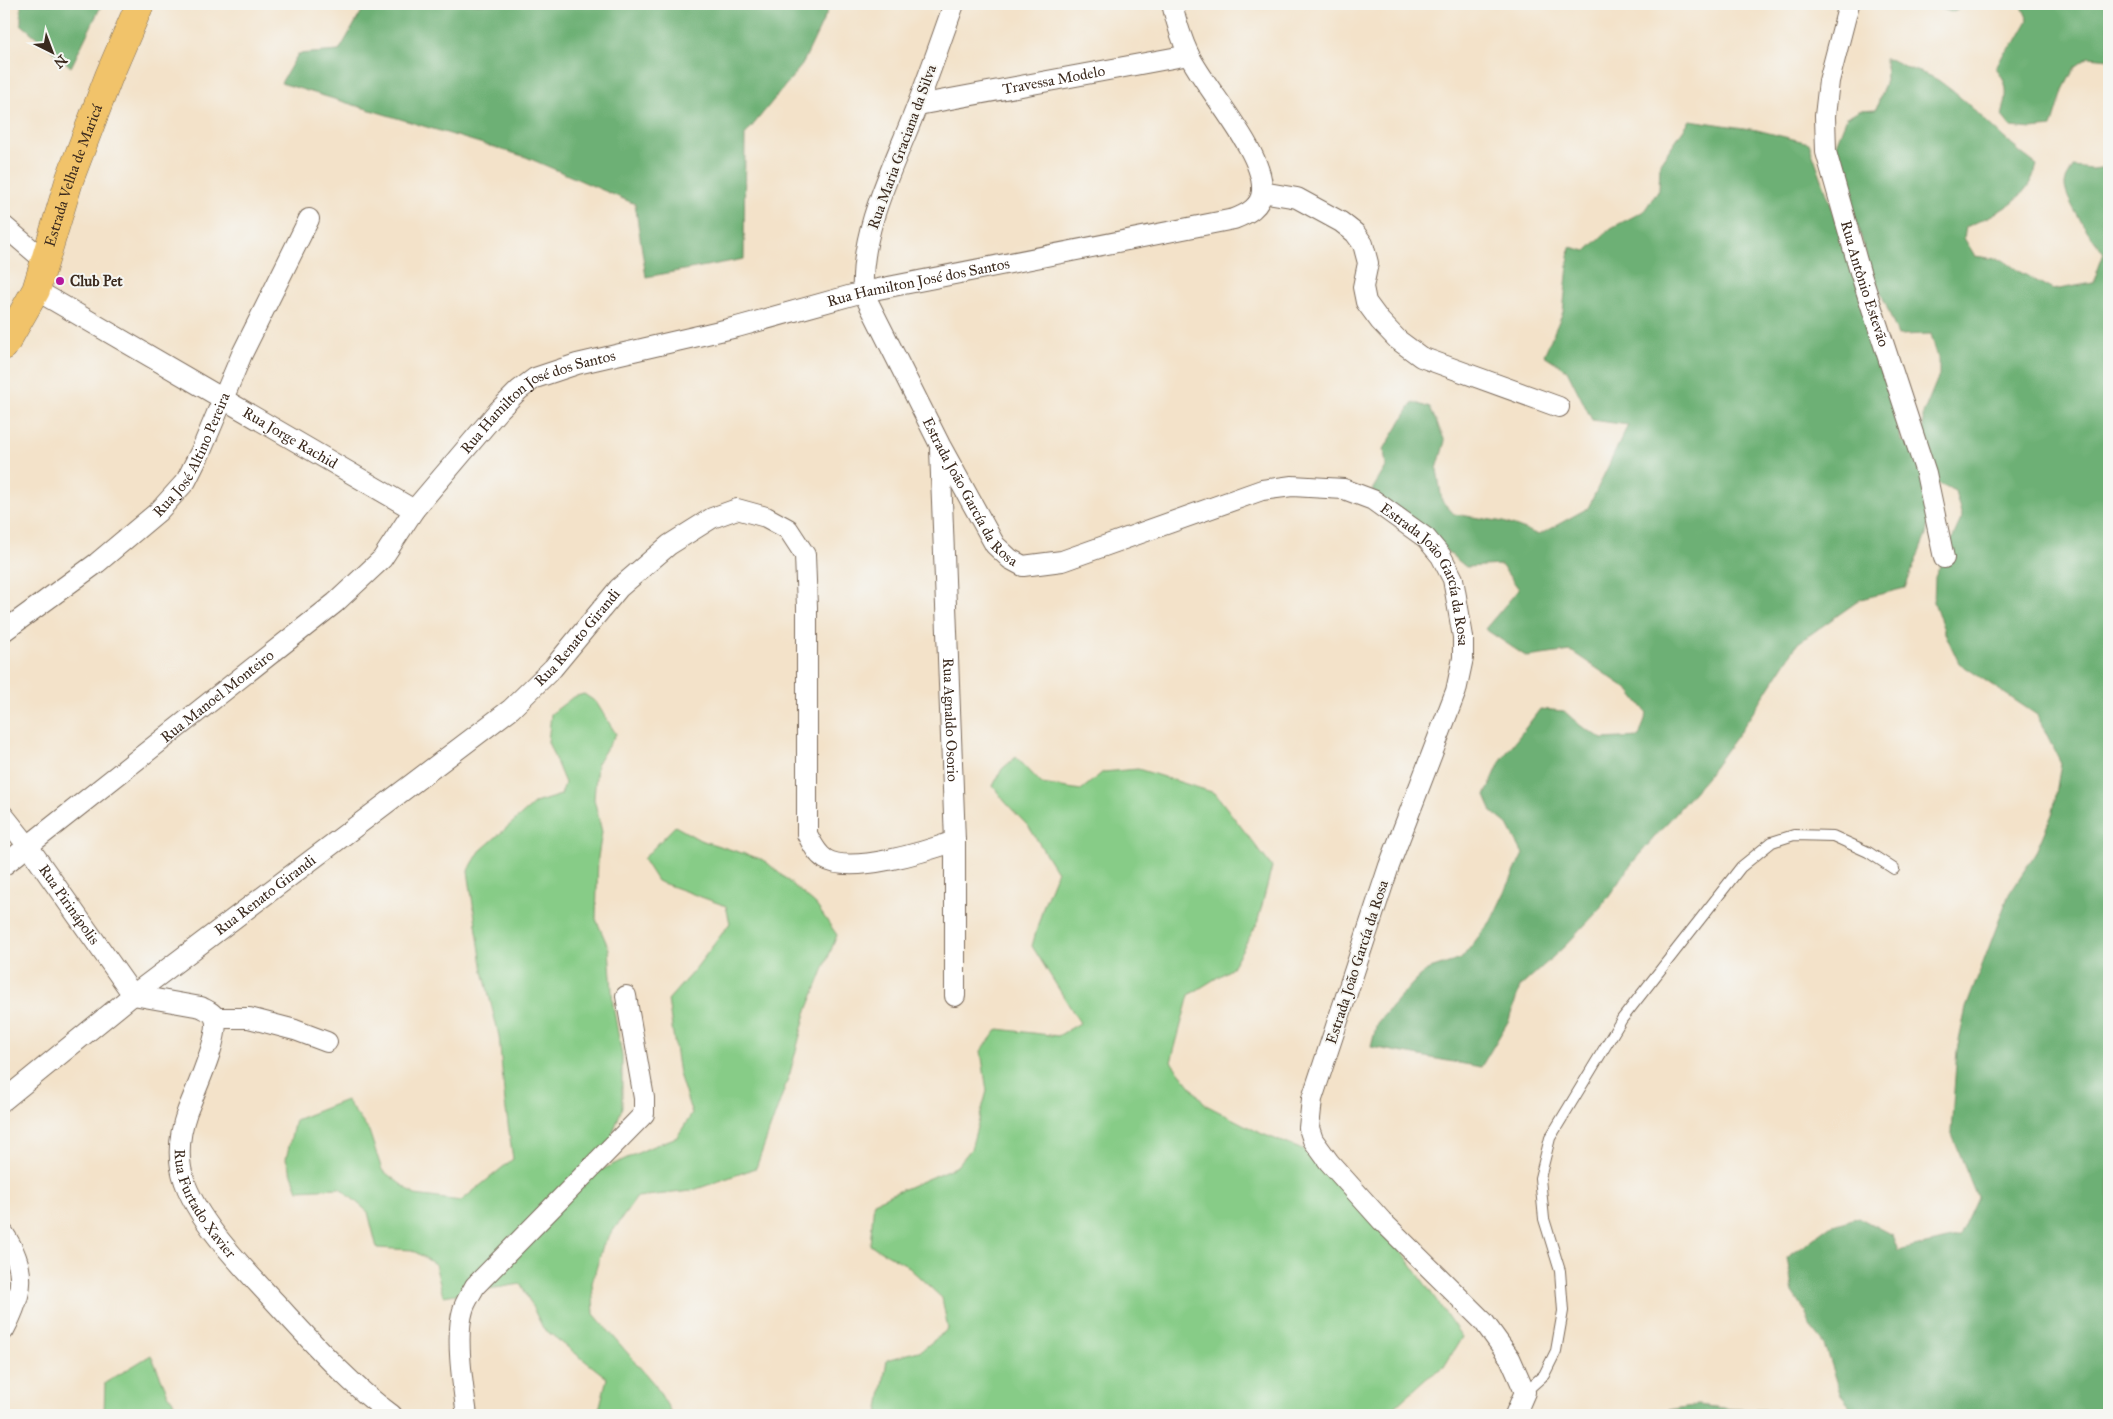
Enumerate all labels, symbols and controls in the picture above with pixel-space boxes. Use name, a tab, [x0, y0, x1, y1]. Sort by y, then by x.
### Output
north arrow	[28, 28, 78, 78]
text: N	[50, 51, 70, 72]
street label: Rua Maria Graciana da Silva	[864, 62, 940, 232]
street label: Travessa Modelo	[1001, 62, 1107, 98]
street label: Estrada Velha de Maricá	[41, 101, 107, 249]
street label: Rua Antônio Estevão	[1837, 218, 1893, 349]
street label: Rua Hamilton José dos Santos	[825, 254, 1011, 311]
place label: Club Pet	[70, 272, 123, 290]
marker: Club Pet	[54, 275, 66, 287]
street label: Rua Hamilton José dos Santos	[457, 346, 617, 457]
street label: Rua José Altino Pereira	[149, 389, 234, 521]
street label: Rua Jorge Rachid	[239, 403, 341, 473]
street label: Estrada João García da Rosa	[919, 414, 1021, 571]
street label: Estrada João García da Rosa	[1377, 499, 1472, 646]
street label: Rua Renato Girandi	[531, 585, 624, 690]
street label: Rua Manoel Monteiro	[157, 646, 278, 746]
street label: Rua Agnaldo Osorio	[939, 658, 962, 782]
street label: Rua Renato Girandi	[211, 851, 319, 939]
street label: Rua Pirinápolis	[35, 861, 104, 948]
street label: Estrada João García da Rosa	[1322, 877, 1393, 1046]
street label: Rua Furtado Xavier	[171, 1149, 240, 1262]

